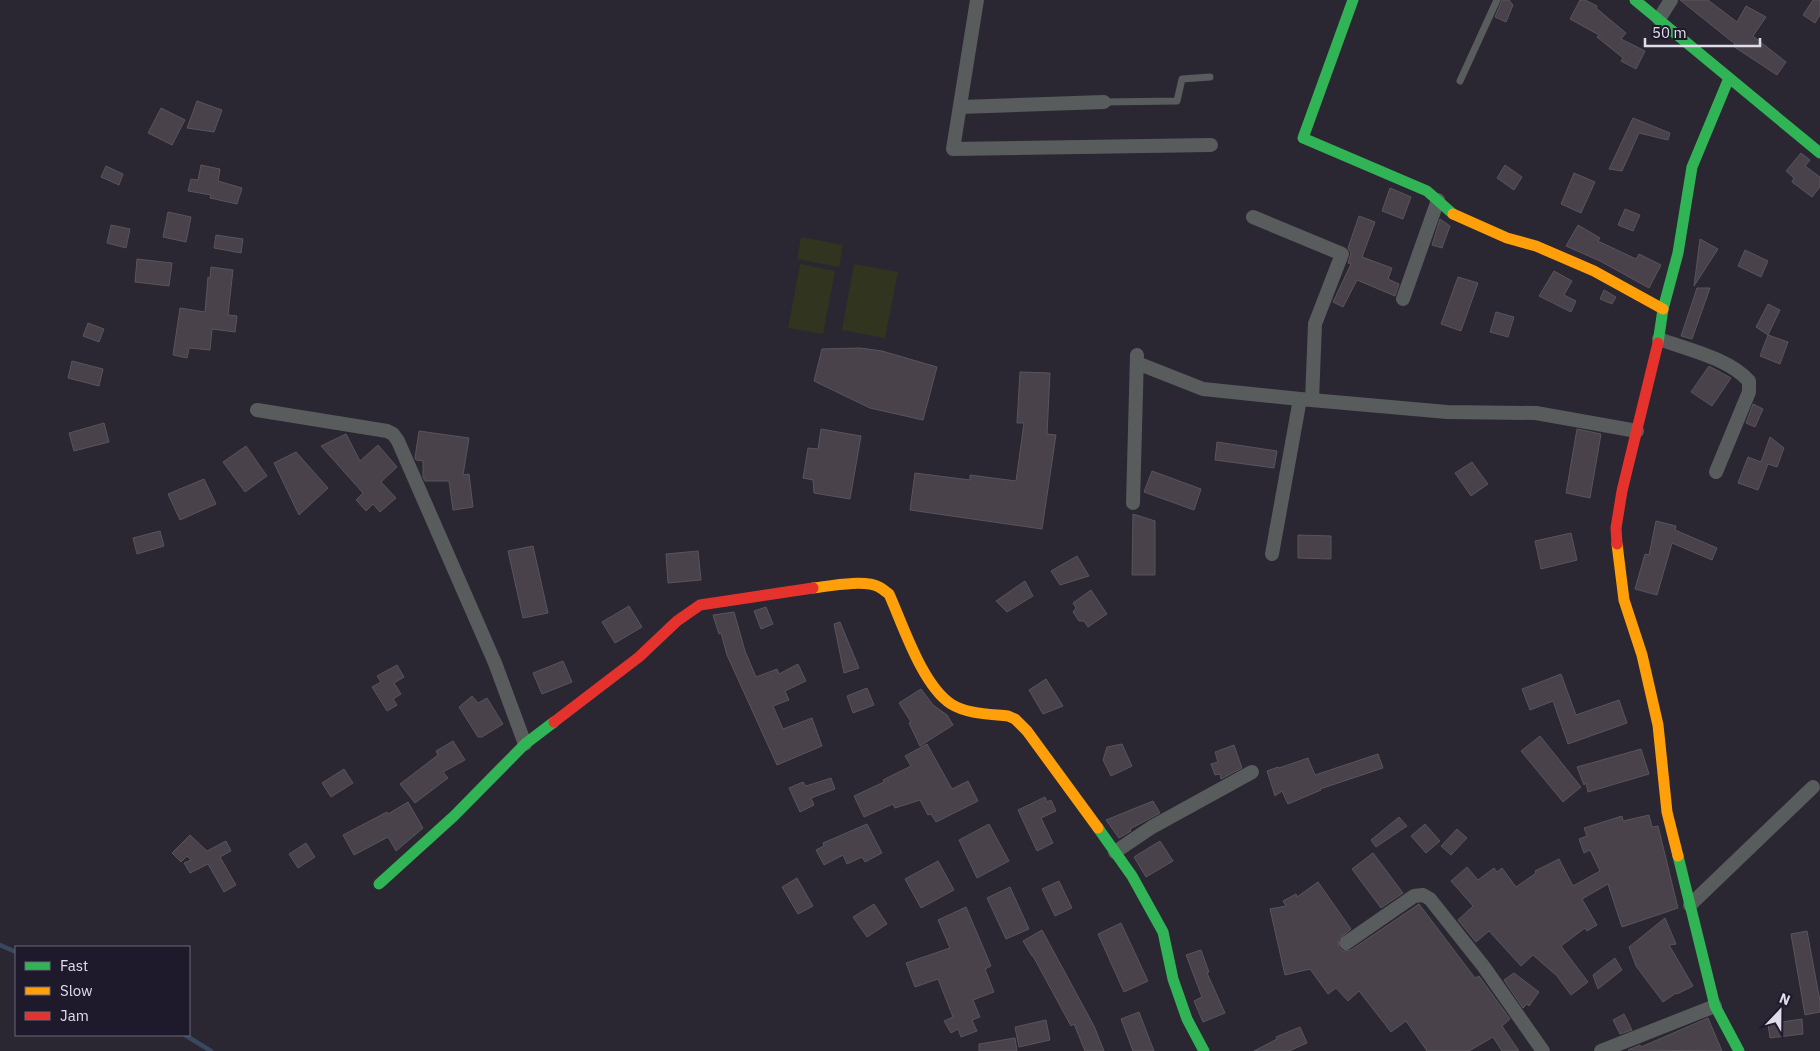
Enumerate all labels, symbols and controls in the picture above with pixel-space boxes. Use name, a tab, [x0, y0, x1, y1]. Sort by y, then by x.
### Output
scale bar	[1645, 15, 1760, 47]
text: 50 m	[1652, 23, 1687, 42]
legend	[15, 946, 190, 1036]
text: Fast	[60, 956, 88, 975]
text: Slow	[60, 981, 93, 1000]
north arrow	[1755, 986, 1805, 1036]
text: N	[1777, 989, 1793, 1009]
text: Jam	[60, 1006, 89, 1025]

